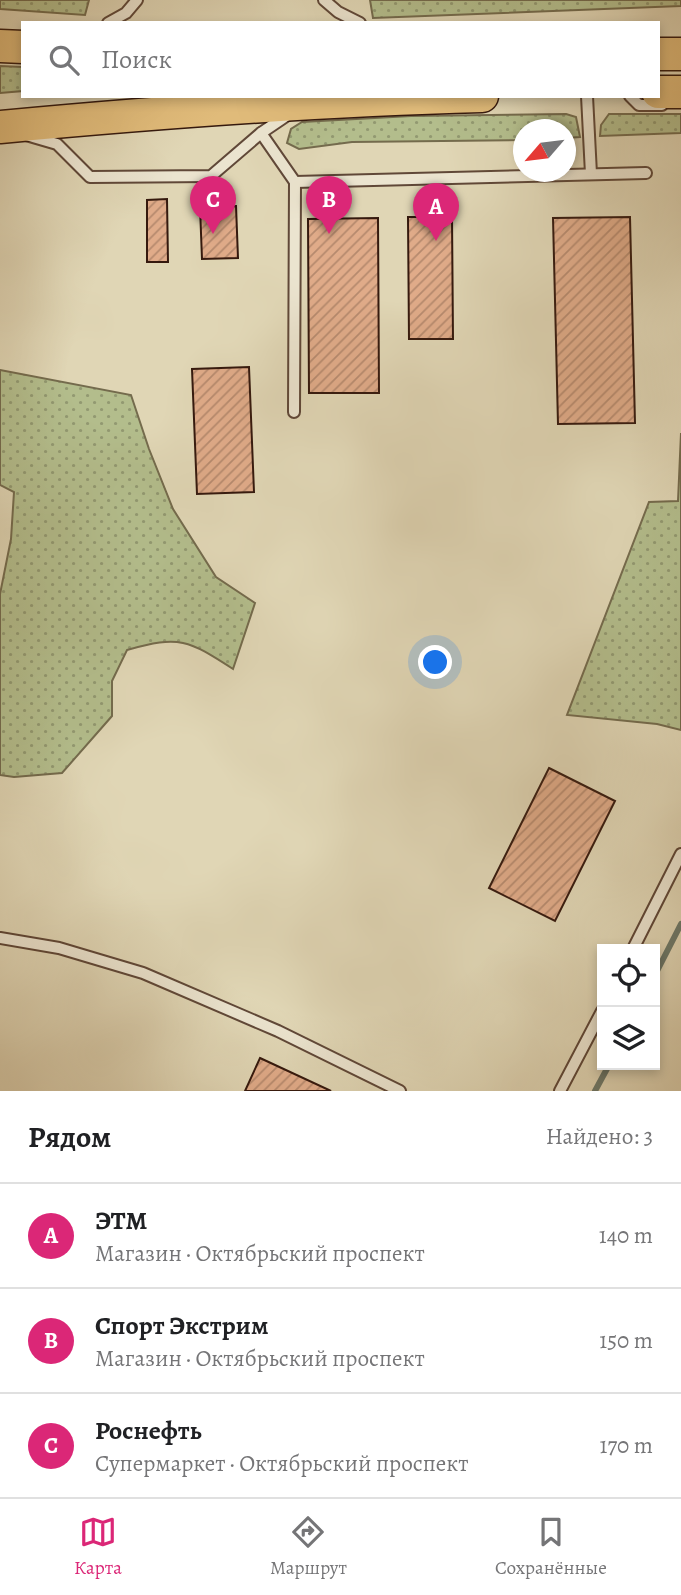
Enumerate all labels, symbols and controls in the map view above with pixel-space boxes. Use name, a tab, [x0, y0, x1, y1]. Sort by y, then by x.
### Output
search box	[21, 21, 660, 98]
icon: search	[45, 41, 83, 79]
text: Поиск	[101, 42, 172, 77]
north arrow	[513, 119, 576, 182]
pin: C	[190, 176, 236, 234]
pin: B	[306, 176, 352, 234]
pin: A	[413, 183, 459, 241]
your location	[418, 645, 452, 679]
map controls	[597, 944, 660, 1070]
button: locate	[597, 944, 660, 1007]
button: layers	[597, 1007, 660, 1070]
text: Рядом	[28, 1117, 111, 1157]
text: Найдено: 3	[546, 1121, 653, 1152]
text: ЭТМ	[95, 1203, 147, 1238]
text: A	[44, 1220, 58, 1251]
text: 140 m	[599, 1220, 653, 1251]
text: Магазин · Октябрьский проспект	[95, 1238, 425, 1269]
text: Спорт Экстрим	[95, 1308, 269, 1343]
text: B	[44, 1325, 58, 1356]
text: 150 m	[599, 1325, 653, 1356]
text: Магазин · Октябрьский проспект	[95, 1343, 425, 1374]
text: Роснефть	[95, 1413, 202, 1448]
text: C	[44, 1430, 58, 1461]
text: 170 m	[600, 1430, 653, 1461]
text: Супермаркет · Октябрьский проспект	[95, 1448, 468, 1479]
tab: Карта	[74, 1513, 122, 1581]
tab: Маршрут	[270, 1513, 347, 1581]
tab: Сохранённые	[495, 1513, 607, 1581]

